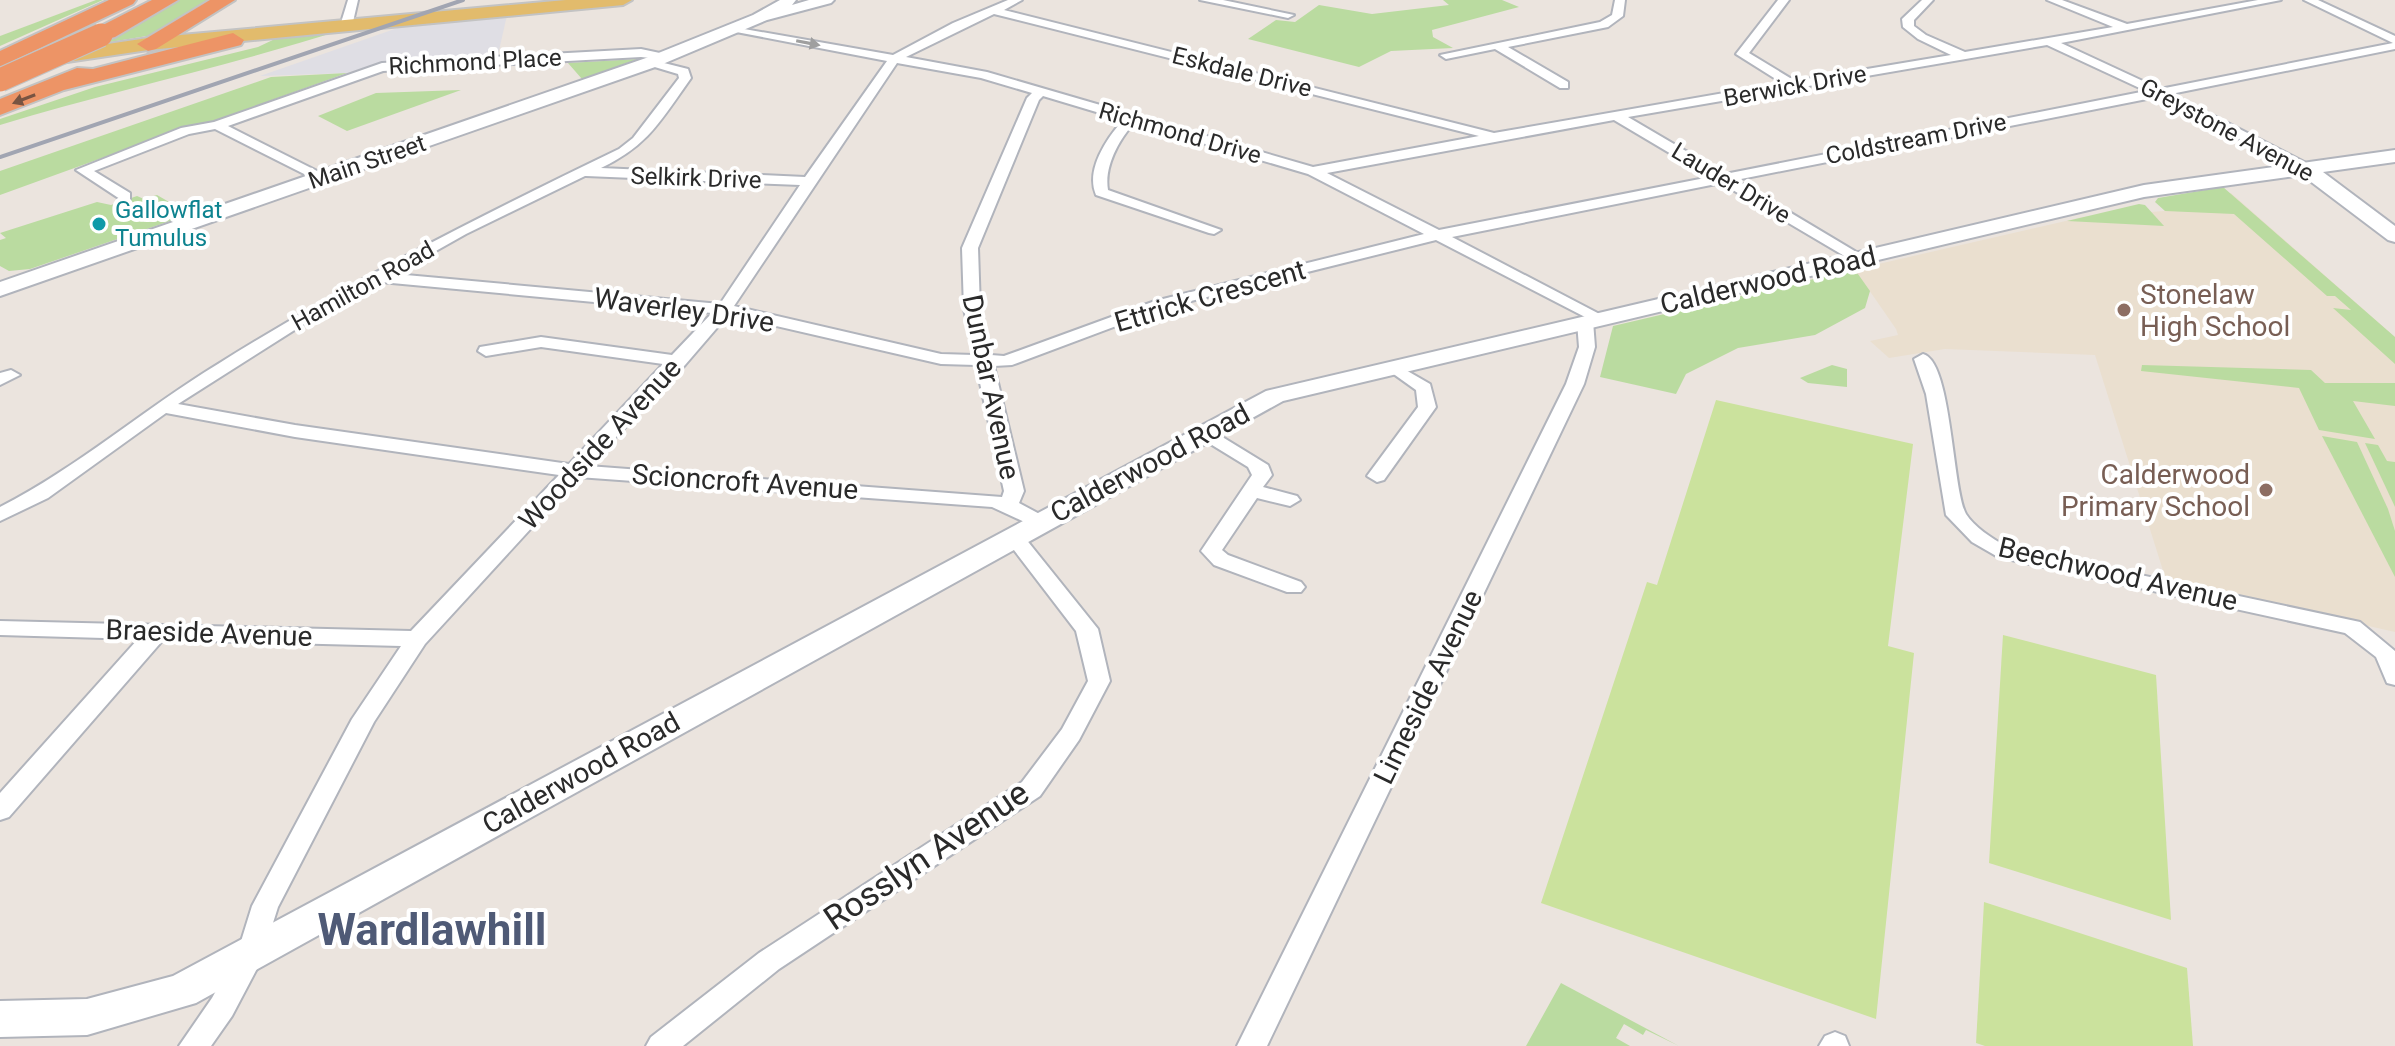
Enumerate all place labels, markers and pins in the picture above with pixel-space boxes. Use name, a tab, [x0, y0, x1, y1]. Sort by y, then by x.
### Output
place label: Gallowflat Tumulus	[115, 196, 222, 252]
marker: Gallowflat Tumulus	[90, 215, 108, 233]
place label: Stonelaw High School	[2140, 278, 2290, 343]
marker: Stonelaw High School	[2115, 301, 2133, 319]
place label: Calderwood Primary School	[2061, 458, 2250, 523]
marker: Calderwood Primary School	[2257, 481, 2275, 499]

